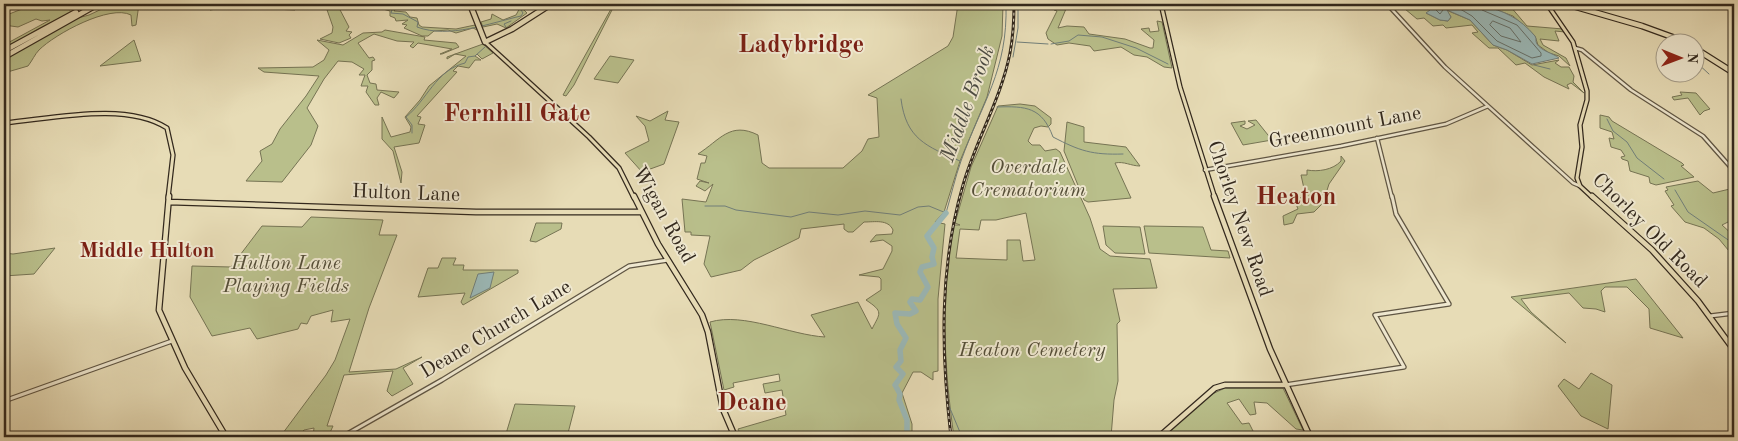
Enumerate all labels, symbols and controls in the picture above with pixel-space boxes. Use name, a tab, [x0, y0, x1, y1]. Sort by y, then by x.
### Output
north arrow	[1656, 32, 1706, 82]
district label: Ladybridge	[738, 33, 864, 58]
water label: Middle Brook	[937, 43, 999, 166]
text: N	[1685, 53, 1699, 64]
district label: Fernhill Gate	[443, 102, 591, 127]
street label: Greenmount Lane	[1267, 103, 1423, 153]
street label: Chorley New Road	[1203, 138, 1275, 300]
park label: Overdale Crematorium	[970, 158, 1086, 201]
street label: Wigan Road	[628, 163, 698, 267]
street label: Chorley Old Road	[1588, 170, 1710, 292]
street label: Hulton Lane	[351, 182, 461, 206]
district label: Heaton	[1256, 185, 1336, 210]
district label: Middle Hulton	[80, 241, 215, 262]
park label: Hulton Lane Playing Fields	[222, 254, 349, 297]
street label: Deane Church Lane	[417, 277, 575, 383]
park label: Heaton Cemetery	[958, 341, 1106, 361]
district label: Deane	[717, 391, 787, 416]

